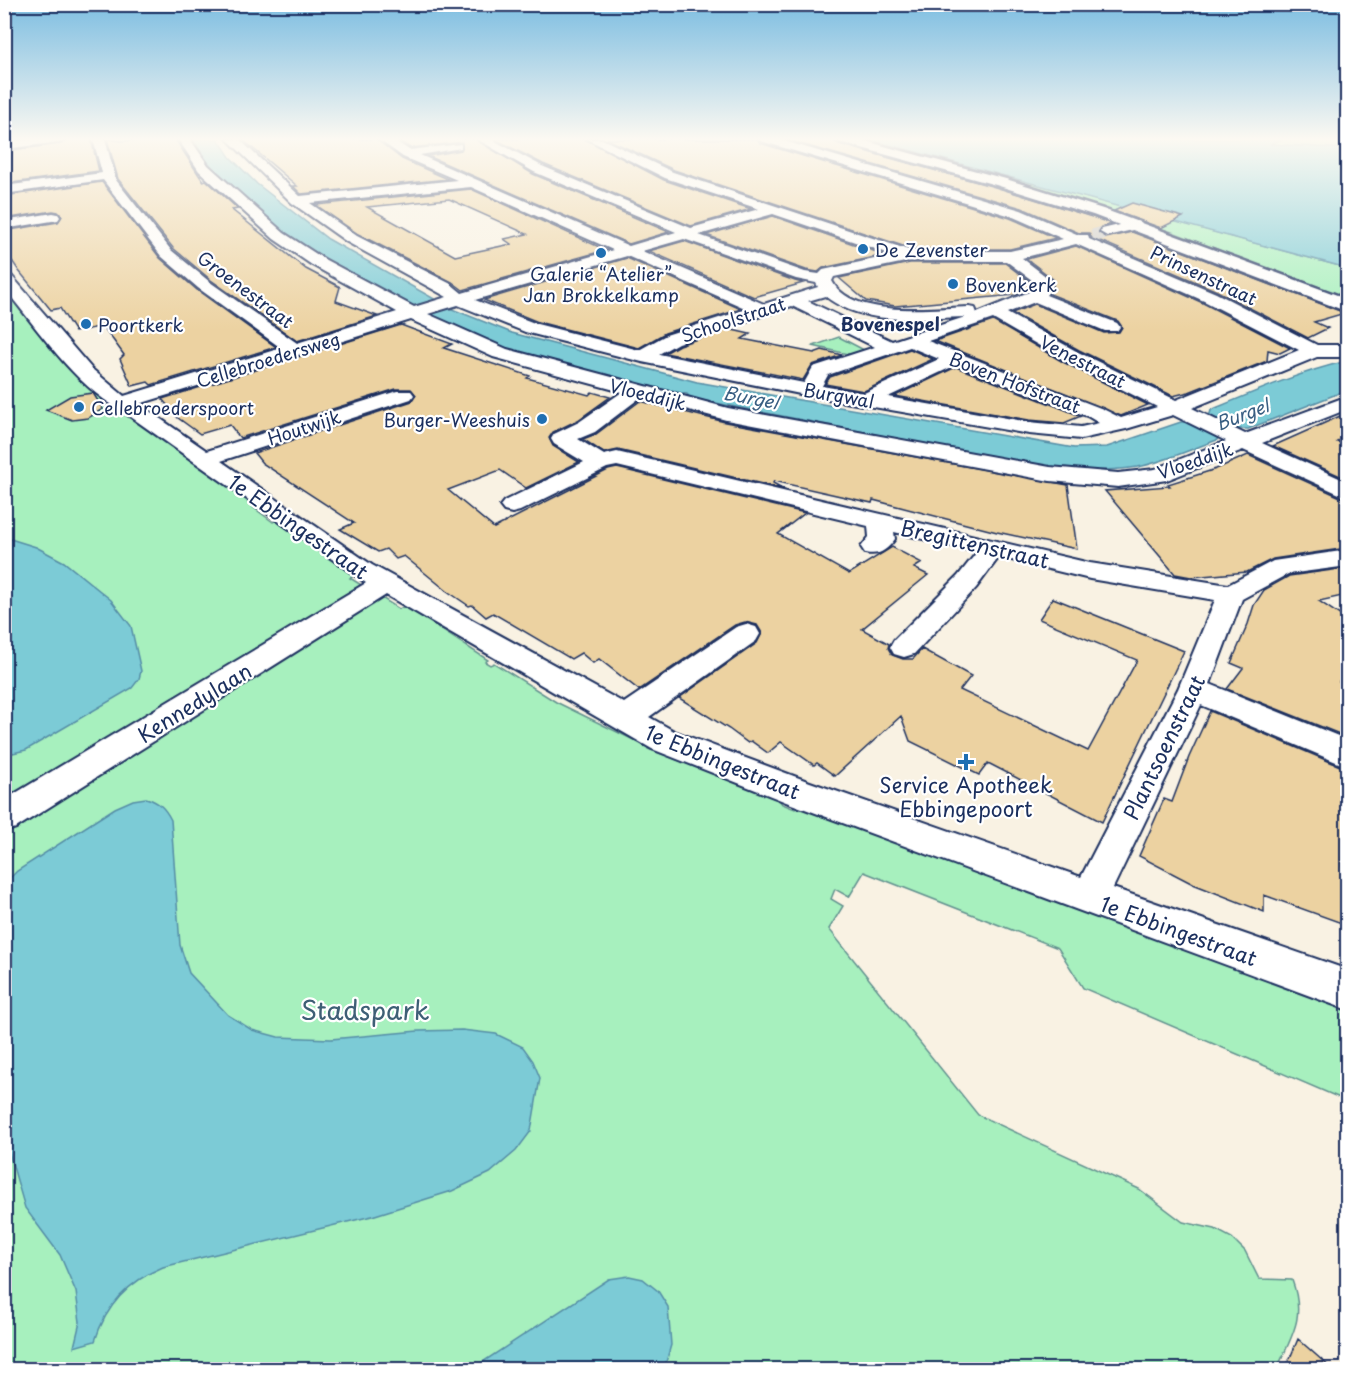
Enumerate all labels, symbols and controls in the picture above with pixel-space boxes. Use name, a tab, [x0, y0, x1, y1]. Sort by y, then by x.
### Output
place label: De Zevenster	[875, 236, 988, 263]
street label: Prinsenstraat	[1146, 239, 1262, 311]
marker: De Zevenster	[856, 242, 870, 256]
street label: Groenestraat	[192, 244, 300, 334]
marker: Galerie “Atelier” Jan Brokkelkamp	[594, 246, 608, 260]
place label: Galerie “Atelier” Jan Brokkelkamp	[523, 260, 679, 308]
place label: Bovenkerk	[965, 271, 1057, 298]
marker: Bovenkerk	[946, 277, 960, 291]
street label: Schoolstraat	[677, 289, 789, 349]
district label: Bovenespel	[840, 310, 940, 337]
place label: Poortkerk	[98, 311, 184, 338]
marker: Poortkerk	[79, 317, 93, 331]
street label: Cellebroedersweg	[193, 324, 343, 394]
street label: Venestraat	[1035, 328, 1131, 394]
street label: Boven Hofstraat	[945, 345, 1085, 419]
street label: Vloeddijk	[607, 371, 689, 417]
street label: Burgwal	[801, 375, 877, 415]
water label: Burgel	[721, 379, 784, 416]
water label: Burgel	[1212, 390, 1275, 436]
place label: Cellebroederspoort	[91, 394, 254, 421]
marker: Cellebroederspoort	[72, 400, 86, 414]
street label: Houtwijk	[264, 402, 344, 452]
place label: Burger-Weeshuis	[384, 406, 530, 433]
marker: Burger-Weeshuis	[535, 412, 549, 426]
street label: Vloeddijk	[1154, 434, 1236, 486]
street label: 1e Ebbingestraat	[222, 466, 376, 586]
street label: Bregittenstraat	[898, 510, 1052, 576]
street label: Kennedylaan	[131, 654, 257, 750]
street label: Plantsoenstraat	[1114, 669, 1212, 825]
street label: 1e Ebbingestraat	[641, 715, 805, 807]
marker: Service Apotheek Ebbingepoort	[959, 755, 973, 769]
place label: Service Apotheek Ebbingepoort	[879, 768, 1053, 824]
street label: 1e Ebbingestraat	[1096, 887, 1262, 973]
park label: Stadspark	[300, 990, 430, 1029]

